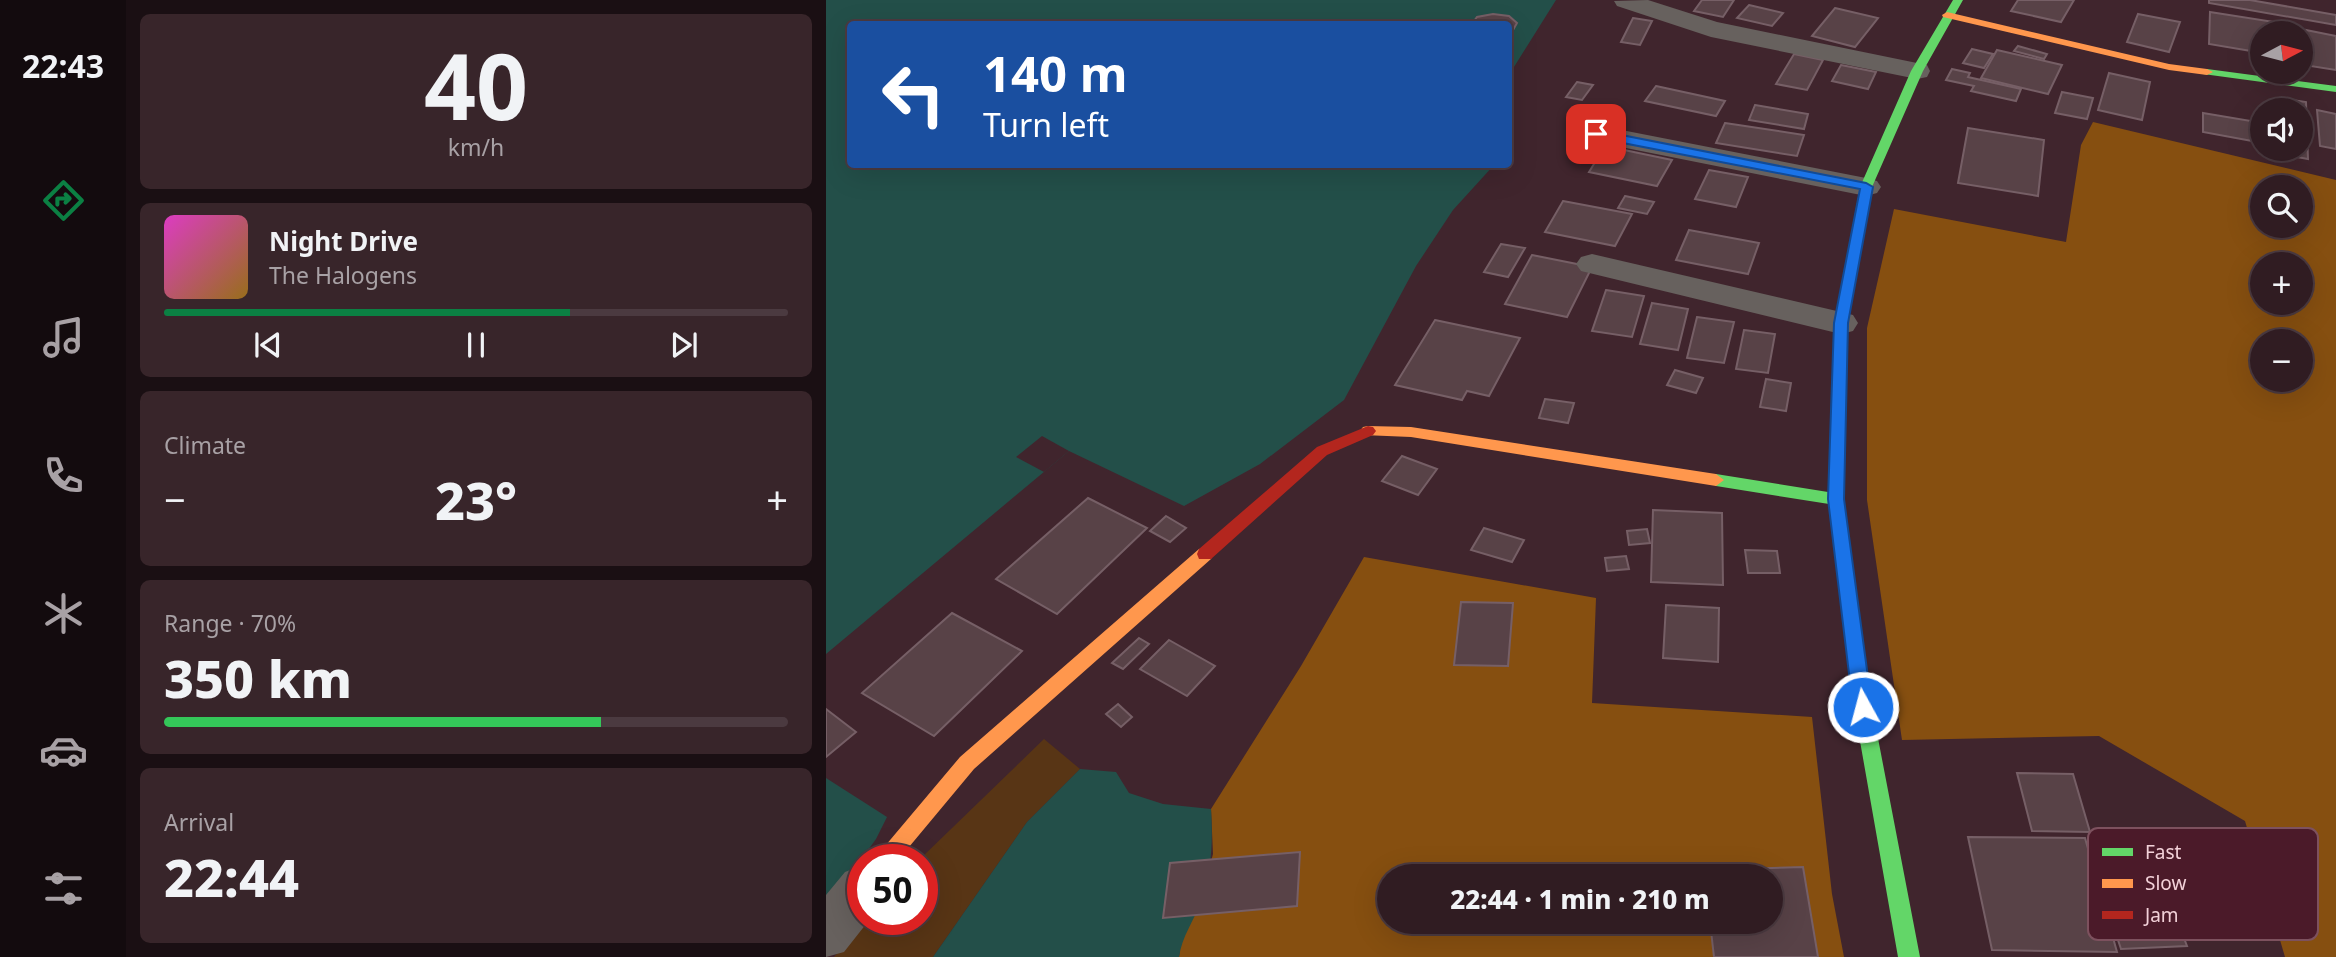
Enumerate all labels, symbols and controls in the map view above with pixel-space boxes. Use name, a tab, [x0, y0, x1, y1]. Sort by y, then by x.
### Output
north arrow	[2250, 21, 2314, 84]
map controls	[2250, 21, 2313, 392]
text: 40	[424, 23, 528, 147]
text: 140 m	[983, 40, 1128, 106]
text: 22:43	[22, 44, 104, 87]
icon: left	[868, 49, 959, 140]
button: sound	[2250, 98, 2313, 161]
text: Turn left	[983, 103, 1109, 146]
pin	[1566, 104, 1626, 164]
icon: arrive	[1577, 115, 1615, 153]
text: km/h	[448, 131, 504, 163]
button: search	[2250, 175, 2313, 238]
icon: directions	[39, 176, 88, 225]
text: Night Drive	[269, 223, 418, 259]
button: +	[2250, 252, 2313, 315]
text: The Halogens	[269, 259, 417, 291]
icon: music	[39, 313, 88, 362]
icon: previous	[249, 326, 287, 364]
icon: pause	[457, 326, 495, 364]
icon: next	[665, 326, 703, 364]
button: −	[2250, 329, 2313, 392]
text: Climate	[164, 429, 246, 461]
icon: phone	[39, 451, 88, 500]
text: 23°	[435, 464, 517, 535]
text: −	[164, 473, 186, 525]
text: +	[766, 473, 788, 525]
icon: climate	[39, 589, 88, 638]
text: Range · 70%	[164, 607, 296, 639]
text: 350 km	[164, 642, 352, 713]
position arrow	[1826, 670, 1900, 744]
icon: car	[39, 726, 88, 775]
text: Arrival	[164, 806, 234, 838]
legend	[2088, 828, 2318, 940]
text: Fast	[2145, 839, 2182, 865]
text: 22:44	[164, 841, 299, 912]
speed limit sign: 50	[847, 844, 938, 935]
icon: filters	[39, 864, 88, 913]
text: Slow	[2145, 870, 2186, 896]
text: 22:44 · 1 min · 210 m	[1450, 881, 1710, 917]
text: Jam	[2143, 902, 2179, 928]

